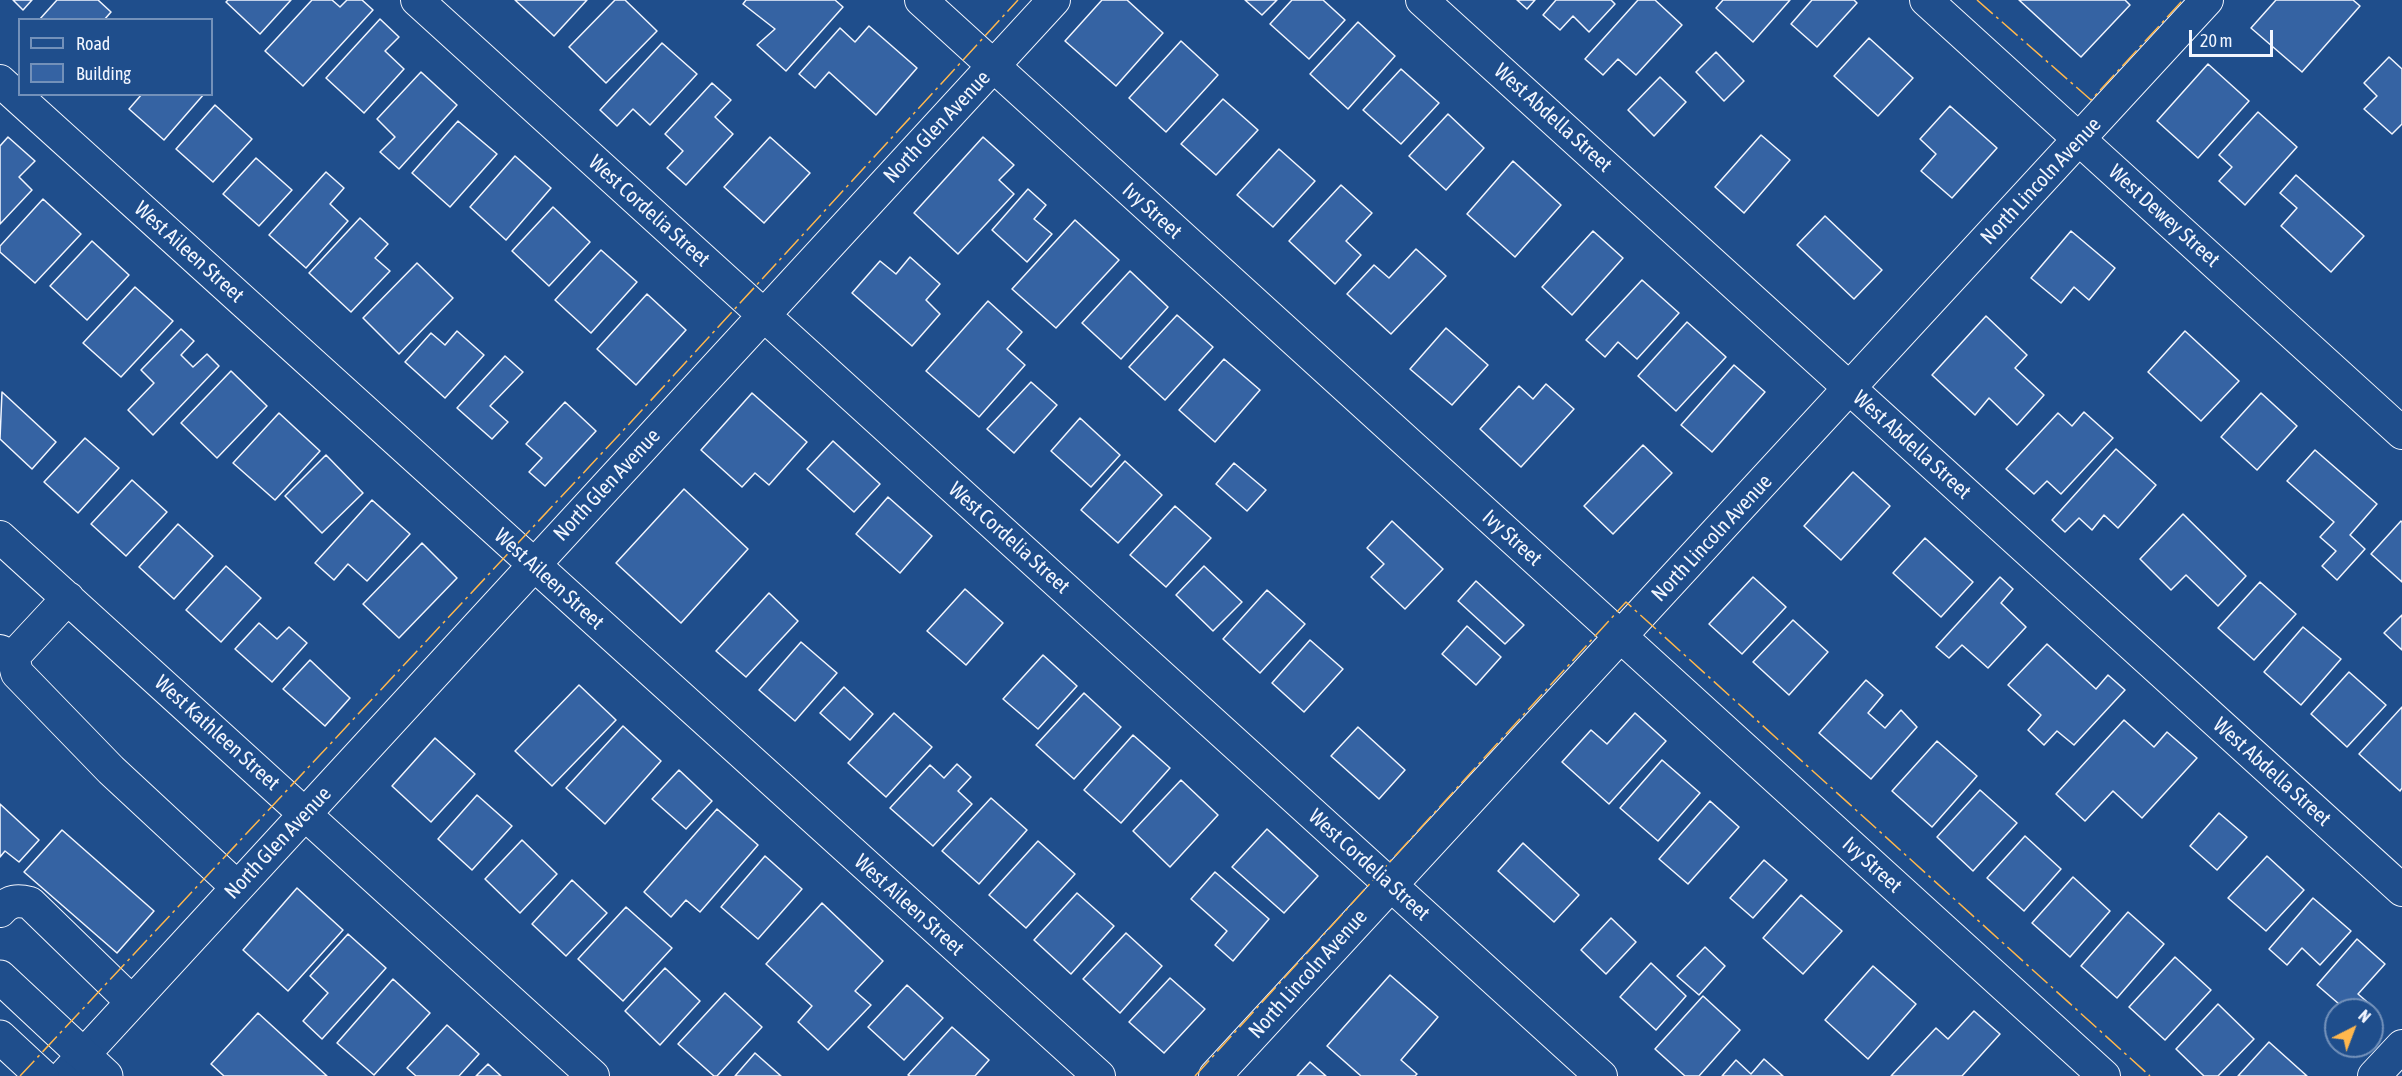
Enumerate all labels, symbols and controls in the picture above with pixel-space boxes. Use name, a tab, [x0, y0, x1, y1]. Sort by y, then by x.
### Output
legend	[18, 18, 213, 96]
scale bar	[2192, 18, 2276, 56]
text: 20 m	[2200, 30, 2232, 51]
text: Road	[76, 33, 110, 54]
street label: West Abdella Street	[1489, 58, 1617, 178]
text: Building	[76, 63, 131, 84]
street label: North Glen Avenue	[878, 66, 996, 188]
street label: North Lincoln Avenue	[1976, 112, 2106, 250]
street label: West Cordelia Street	[583, 150, 715, 272]
street label: West Dewey Street	[2103, 160, 2225, 272]
street label: Ivy Street	[1117, 178, 1187, 244]
street label: West Aileen Street	[129, 196, 249, 308]
street label: West Abdella Street	[1848, 385, 1976, 505]
street label: North Glen Avenue	[548, 424, 666, 546]
street label: North Lincoln Avenue	[1647, 469, 1777, 607]
street label: West Cordelia Street	[943, 477, 1075, 599]
street label: Ivy Street	[1477, 505, 1547, 571]
street label: West Aileen Street	[489, 523, 609, 635]
street label: West Kathleen Street	[149, 670, 285, 796]
street label: West Abdella Street	[2208, 712, 2336, 832]
street label: North Glen Avenue	[219, 782, 337, 904]
street label: West Cordelia Street	[1303, 804, 1435, 926]
street label: Ivy Street	[1837, 832, 1907, 898]
street label: West Aileen Street	[849, 849, 969, 961]
street label: North Lincoln Avenue	[1243, 904, 1373, 1044]
north arrow	[2324, 998, 2384, 1058]
text: N	[2355, 1006, 2374, 1026]

